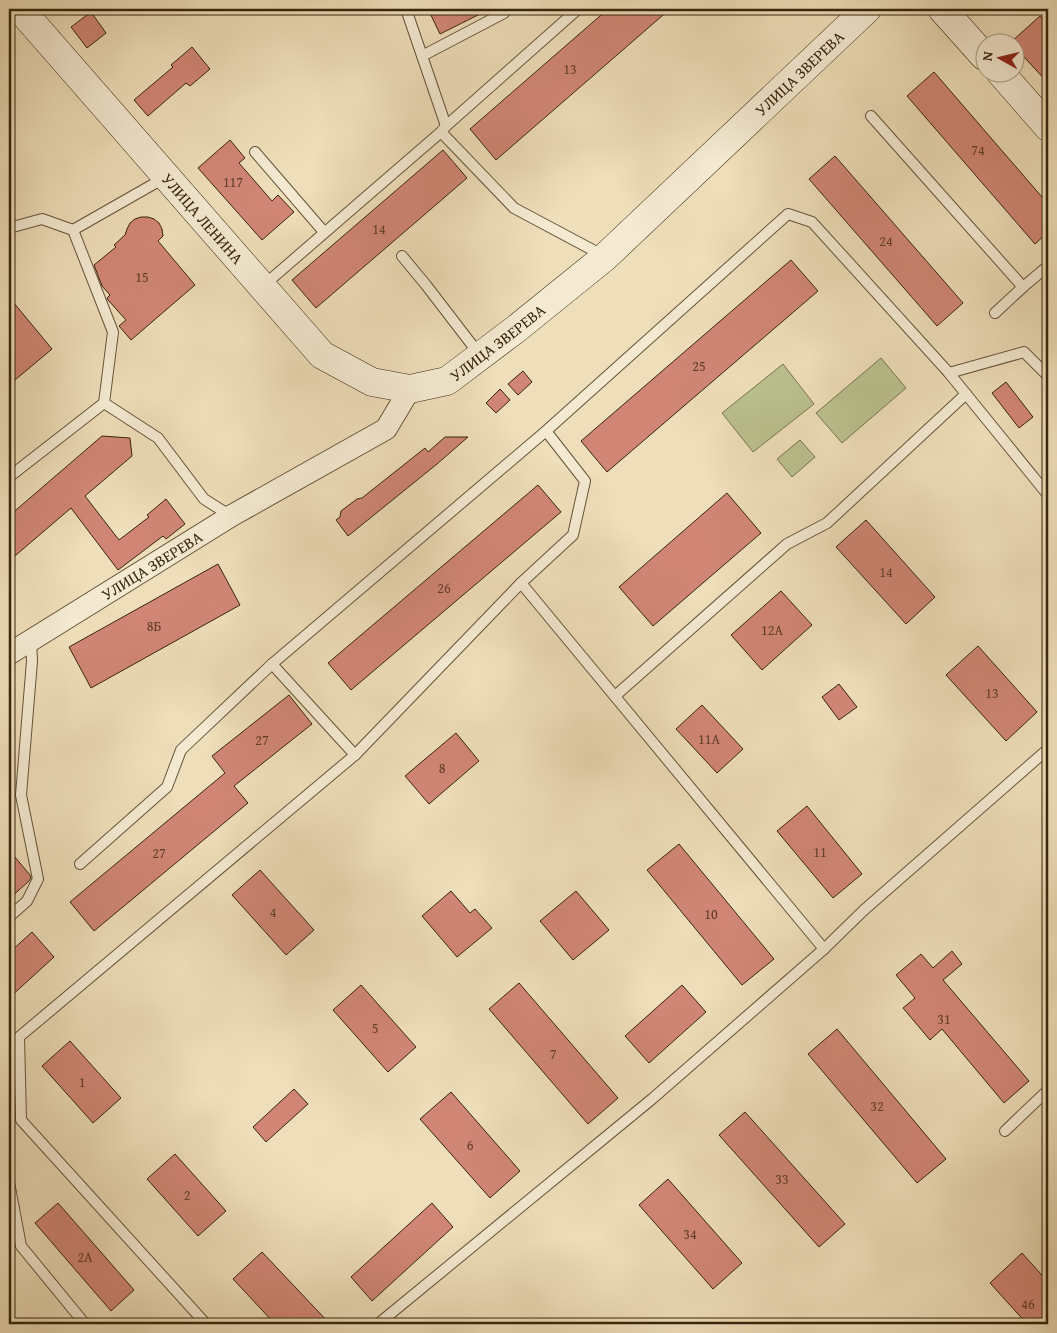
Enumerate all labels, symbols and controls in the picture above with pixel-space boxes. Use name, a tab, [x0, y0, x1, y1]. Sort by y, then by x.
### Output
street label: УЛИЦА ЗВЕРЕВА	[749, 25, 850, 121]
north arrow	[974, 32, 1024, 82]
text: N	[977, 50, 998, 62]
house number: 13	[563, 59, 577, 79]
house number: 74	[971, 140, 985, 160]
street label: УЛИЦА ЛЕНИНА	[156, 168, 250, 270]
house number: 117	[223, 172, 243, 192]
house number: 14	[372, 219, 386, 239]
house number: 24	[879, 231, 893, 251]
house number: 15	[135, 267, 149, 287]
street label: УЛИЦА ЗВЕРЕВА	[444, 298, 551, 387]
house number: 25	[692, 356, 706, 376]
street label: УЛИЦА ЗВЕРЕВА	[96, 525, 207, 606]
house number: 14	[879, 562, 893, 582]
house number: 26	[437, 578, 451, 598]
house number: 8Б	[147, 616, 161, 636]
house number: 12А	[761, 620, 783, 640]
house number: 13	[985, 683, 999, 703]
house number: 11А	[698, 729, 720, 749]
house number: 27	[255, 730, 269, 750]
house number: 8	[439, 758, 446, 778]
house number: 11	[813, 842, 827, 862]
house number: 27	[152, 843, 166, 863]
house number: 4	[270, 902, 277, 922]
house number: 10	[704, 904, 718, 924]
house number: 31	[937, 1009, 951, 1029]
house number: 5	[372, 1018, 378, 1038]
house number: 7	[550, 1044, 557, 1064]
house number: 1	[79, 1072, 85, 1092]
house number: 32	[870, 1096, 884, 1116]
house number: 6	[467, 1135, 474, 1155]
house number: 33	[775, 1169, 789, 1189]
house number: 2	[184, 1185, 190, 1205]
house number: 34	[683, 1224, 697, 1244]
house number: 2А	[77, 1247, 93, 1267]
house number: 46	[1021, 1294, 1035, 1314]

